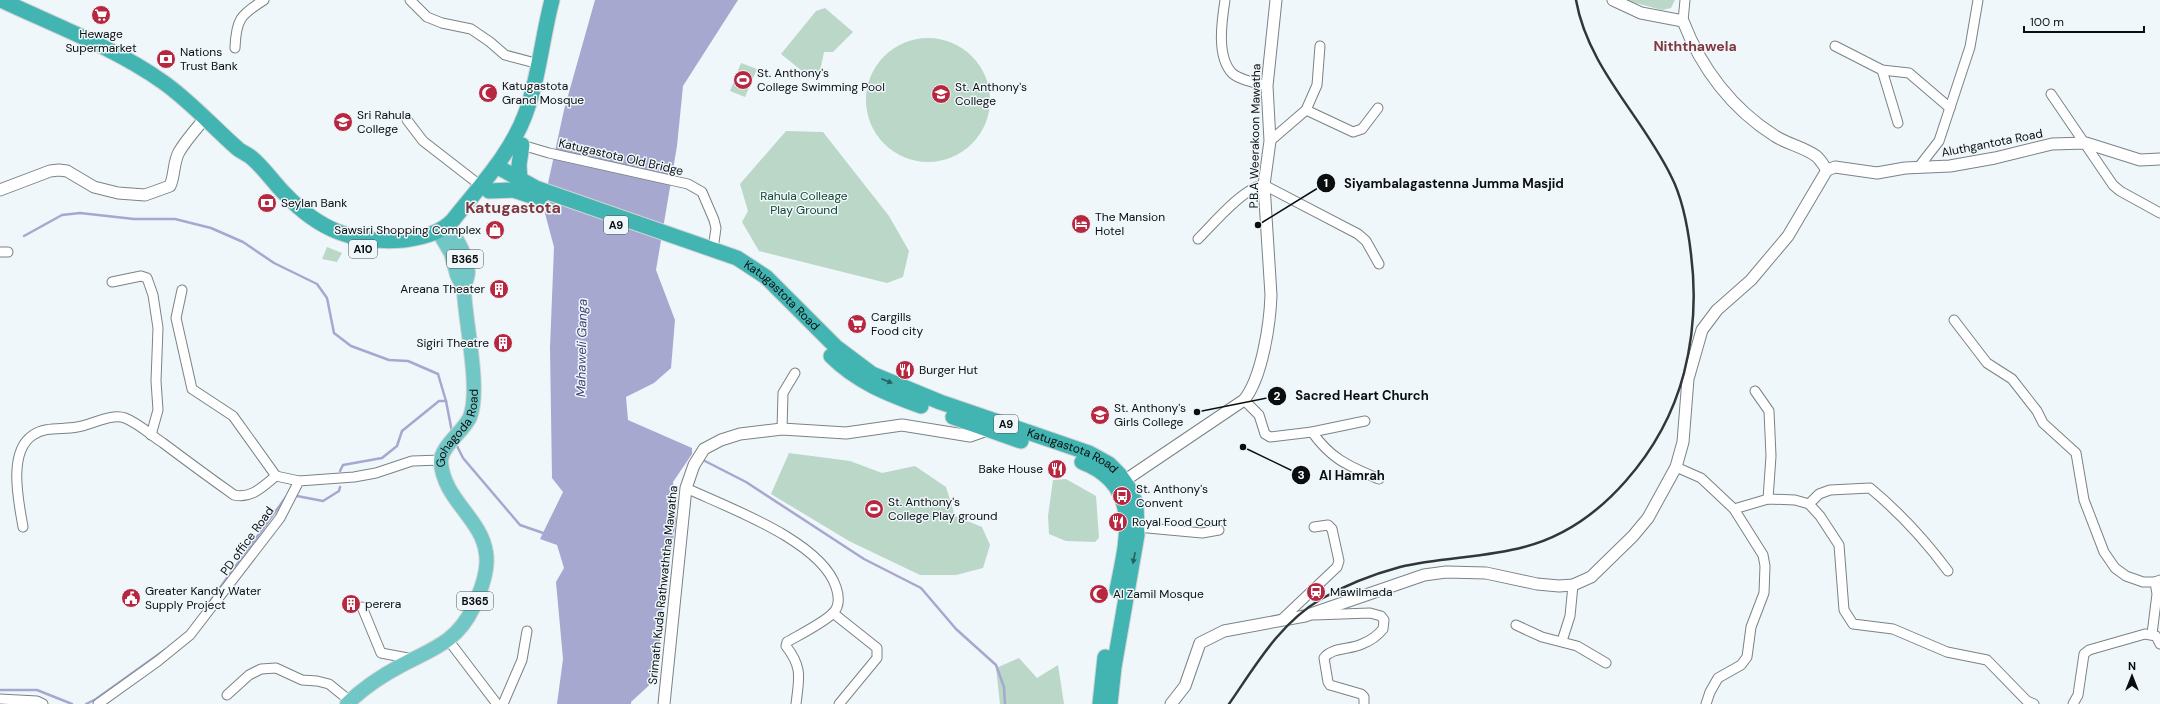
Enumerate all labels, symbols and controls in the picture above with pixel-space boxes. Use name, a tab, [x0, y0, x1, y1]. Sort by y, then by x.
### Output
supermarket icon: Hewage Supermarket	[90, 4, 112, 26]
scale bar	[2024, 8, 2144, 34]
text: 100 m	[2030, 14, 2064, 30]
place label: Hewage Supermarket	[65, 26, 137, 56]
district label: Niththawela	[1653, 37, 1737, 55]
place label: Nations Trust Bank	[180, 44, 238, 74]
bank icon: Nations Trust Bank	[155, 48, 177, 70]
street label: P.B.A Weerakoon Mawatha	[1246, 64, 1264, 208]
place label: St. Anthony's College Swimming Pool	[757, 65, 885, 95]
sports icon: St. Anthony's College Swimming Pool	[732, 69, 754, 91]
place label: Katugastota Grand Mosque	[502, 78, 584, 108]
place label: St. Anthony's College	[955, 79, 1027, 109]
mosque icon: Katugastota Grand Mosque	[477, 82, 499, 104]
school or university icon: St. Anthony's College	[930, 83, 952, 105]
place label: Sri Rahula College	[357, 107, 411, 137]
school or university icon: Sri Rahula College	[332, 111, 354, 133]
street label: Aluthgantota Road	[1940, 125, 2044, 161]
street label: Katugastota Old Bridge	[557, 135, 685, 179]
callout: Siyambalagastenna Jumma Masjid	[1316, 171, 1572, 196]
text: 1	[1324, 175, 1328, 191]
text: Siyambalagastenna Jumma Masjid	[1344, 175, 1564, 192]
park label: Rahula Colleage Play Ground	[760, 188, 848, 218]
bank icon: Seylan Bank	[256, 192, 278, 214]
place label: Seylan Bank	[281, 195, 347, 211]
district label: Katugastota	[465, 197, 561, 218]
place label: The Mansion Hotel	[1095, 209, 1165, 239]
hotel icon: The Mansion Hotel	[1070, 213, 1092, 235]
road number: A9	[604, 216, 628, 234]
shop icon: Sawsiri Shopping Complex	[484, 219, 506, 241]
place label: Sawsiri Shopping Complex	[334, 222, 481, 238]
road number: A10	[349, 240, 377, 258]
road number: B365	[447, 250, 483, 268]
street label: Katugastota Road	[741, 257, 823, 334]
building icon: Areana Theater	[488, 278, 510, 300]
place label: Areana Theater	[400, 281, 486, 297]
water label: Mahaweli Ganga	[572, 299, 591, 397]
place label: Cargills Food city	[871, 309, 924, 339]
supermarket icon: Cargills Food city	[846, 313, 868, 335]
building icon: Sigiri Theatre	[492, 332, 514, 354]
place label: Sigiri Theatre	[417, 335, 489, 351]
restaurant icon: Burger Hut	[894, 359, 916, 381]
place label: Burger Hut	[919, 362, 978, 378]
one-way arrow	[881, 378, 892, 384]
callout: Sacred Heart Church	[1267, 383, 1437, 408]
text: Sacred Heart Church	[1295, 387, 1429, 404]
text: 2	[1274, 388, 1281, 404]
street label: Gohagoda Road	[433, 389, 482, 468]
place label: St. Anthony's Girls College	[1114, 400, 1186, 430]
school or university icon: St. Anthony's Girls College	[1089, 404, 1111, 426]
road number: A9	[994, 415, 1018, 433]
street label: Katugastota Road	[1025, 424, 1122, 477]
restaurant icon: Bake House	[1046, 458, 1068, 480]
place label: Bake House	[979, 461, 1043, 477]
callout: Al Hamrah	[1291, 463, 1393, 488]
text: 3	[1297, 467, 1305, 483]
text: Al Hamrah	[1319, 467, 1385, 484]
place label: St. Anthony's Convent	[1136, 481, 1208, 511]
street label: Srimath Kuda Rathwaththa Mawatha	[645, 485, 681, 685]
bus stop icon: St. Anthony's Convent	[1111, 485, 1133, 507]
place label: St. Anthony's College Play ground	[888, 494, 997, 524]
sports icon: St. Anthony's College Play ground	[863, 498, 885, 520]
street label: PD office Road	[217, 503, 277, 579]
restaurant icon: Royal Food Court	[1107, 511, 1129, 533]
place label: Royal Food Court	[1132, 514, 1227, 530]
one-way arrow	[1130, 551, 1136, 564]
station icon: Mawilmada	[1305, 581, 1327, 603]
place label: Greater Kandy Water Supply Project	[145, 583, 262, 613]
mosque icon: Al Zamil Mosque	[1088, 583, 1110, 605]
place label: Mawilmada	[1330, 584, 1393, 600]
place label: Al Zamil Mosque	[1113, 586, 1204, 602]
public building icon: Greater Kandy Water Supply Project	[120, 587, 142, 609]
road number: B365	[457, 592, 493, 610]
building icon: perera	[340, 593, 362, 615]
place label: perera	[365, 596, 401, 612]
north arrow	[2112, 656, 2152, 696]
text: N	[2128, 659, 2136, 673]

